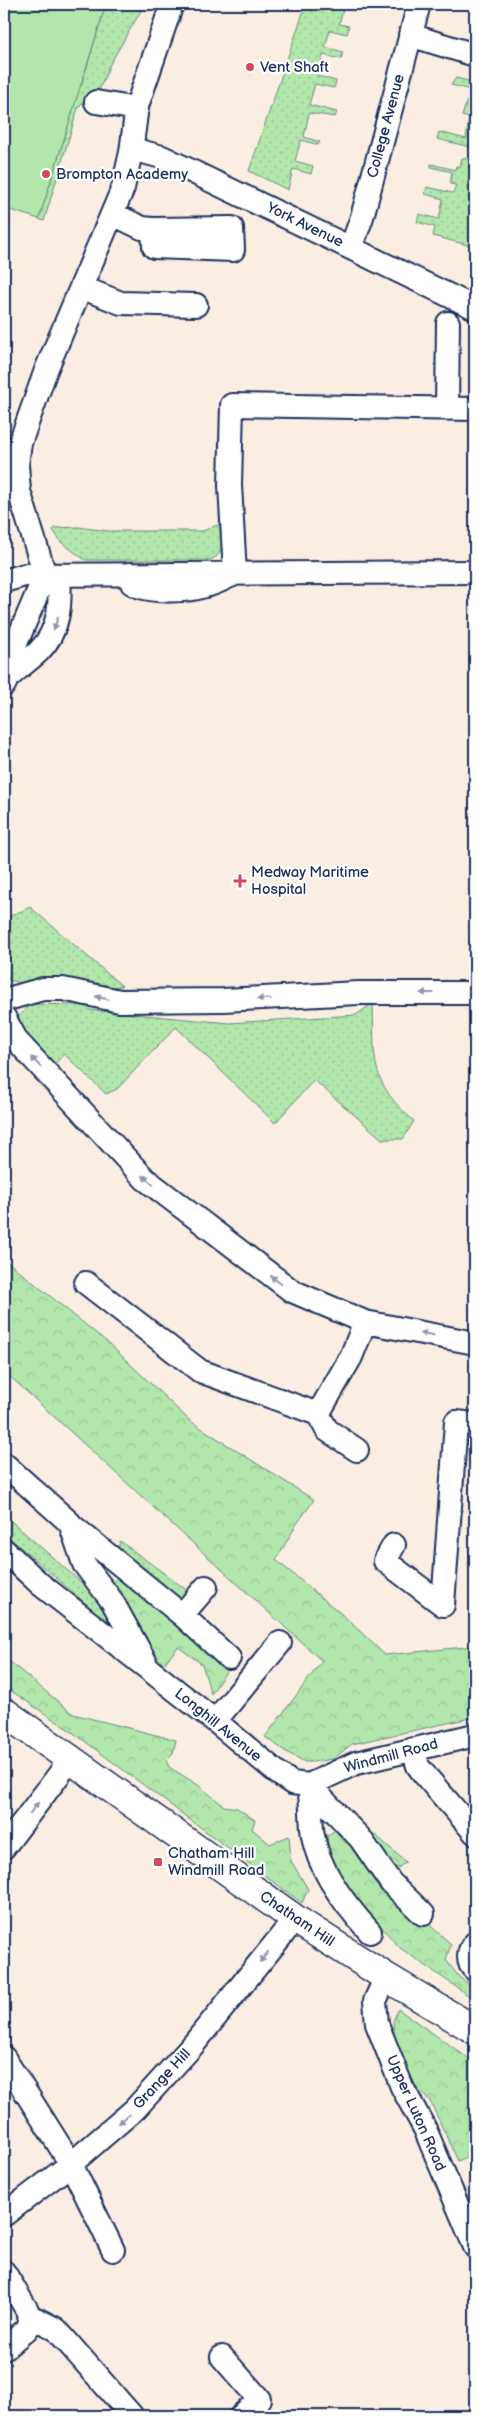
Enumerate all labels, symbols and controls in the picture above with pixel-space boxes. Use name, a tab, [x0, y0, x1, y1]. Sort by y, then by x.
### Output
place label: Vent Shaft	[260, 58, 329, 77]
marker: Vent Shaft	[244, 61, 256, 73]
street label: College Avenue	[363, 72, 409, 180]
place label: Brompton Academy	[56, 165, 188, 184]
marker: Brompton Academy	[40, 168, 52, 180]
street label: York Avenue	[263, 198, 347, 252]
one-way arrow	[51, 616, 59, 631]
place label: Medway Maritime Hospital	[251, 863, 369, 899]
marker: Medway Maritime Hospital	[233, 874, 247, 888]
one-way arrow	[418, 988, 434, 996]
one-way arrow	[95, 994, 110, 1002]
one-way arrow	[256, 995, 272, 1003]
one-way arrow	[30, 1056, 42, 1068]
one-way arrow	[142, 1174, 154, 1186]
one-way arrow	[270, 1274, 283, 1285]
one-way arrow	[420, 1330, 435, 1338]
street label: Longhill Avenue	[171, 1684, 266, 1766]
street label: Windmill Road	[342, 1734, 440, 1778]
one-way arrow	[29, 1801, 39, 1815]
place label: Chatham Hill Windmill Road	[168, 1844, 264, 1880]
marker: Chatham Hill Windmill Road	[152, 1856, 164, 1868]
street label: Chatham Hill	[256, 1887, 338, 1951]
one-way arrow	[259, 1950, 270, 1963]
street label: Grange Hill	[129, 2045, 195, 2113]
street label: Upper Luton Road	[382, 2052, 450, 2174]
one-way arrow	[118, 2113, 130, 2125]

